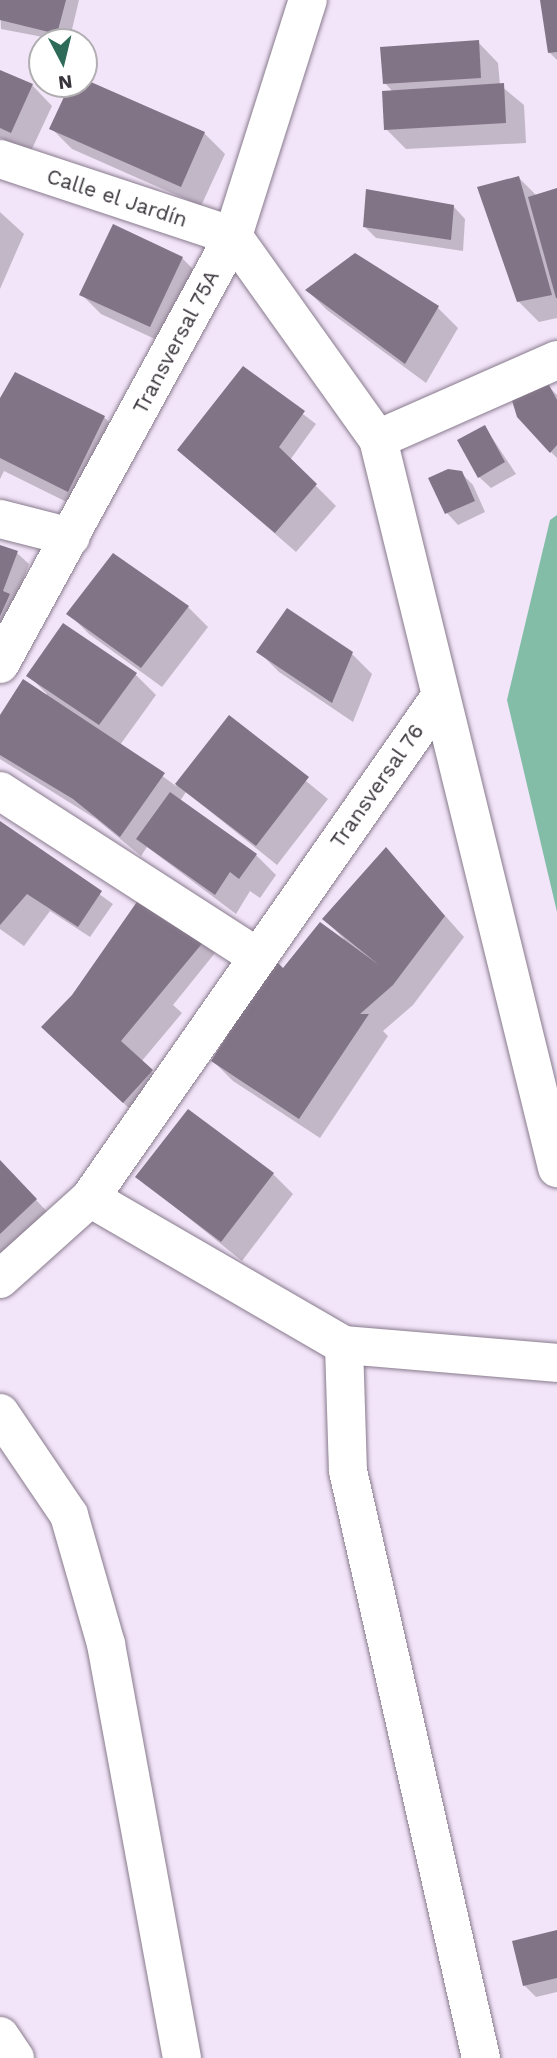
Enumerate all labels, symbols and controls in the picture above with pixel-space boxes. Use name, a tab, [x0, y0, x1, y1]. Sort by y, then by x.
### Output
north arrow	[28, 28, 98, 98]
text: N	[57, 70, 74, 95]
street label: Calle el Jardín	[43, 163, 191, 233]
street label: Transversal 75A	[127, 265, 225, 419]
street label: Transversal 76	[325, 719, 429, 853]

